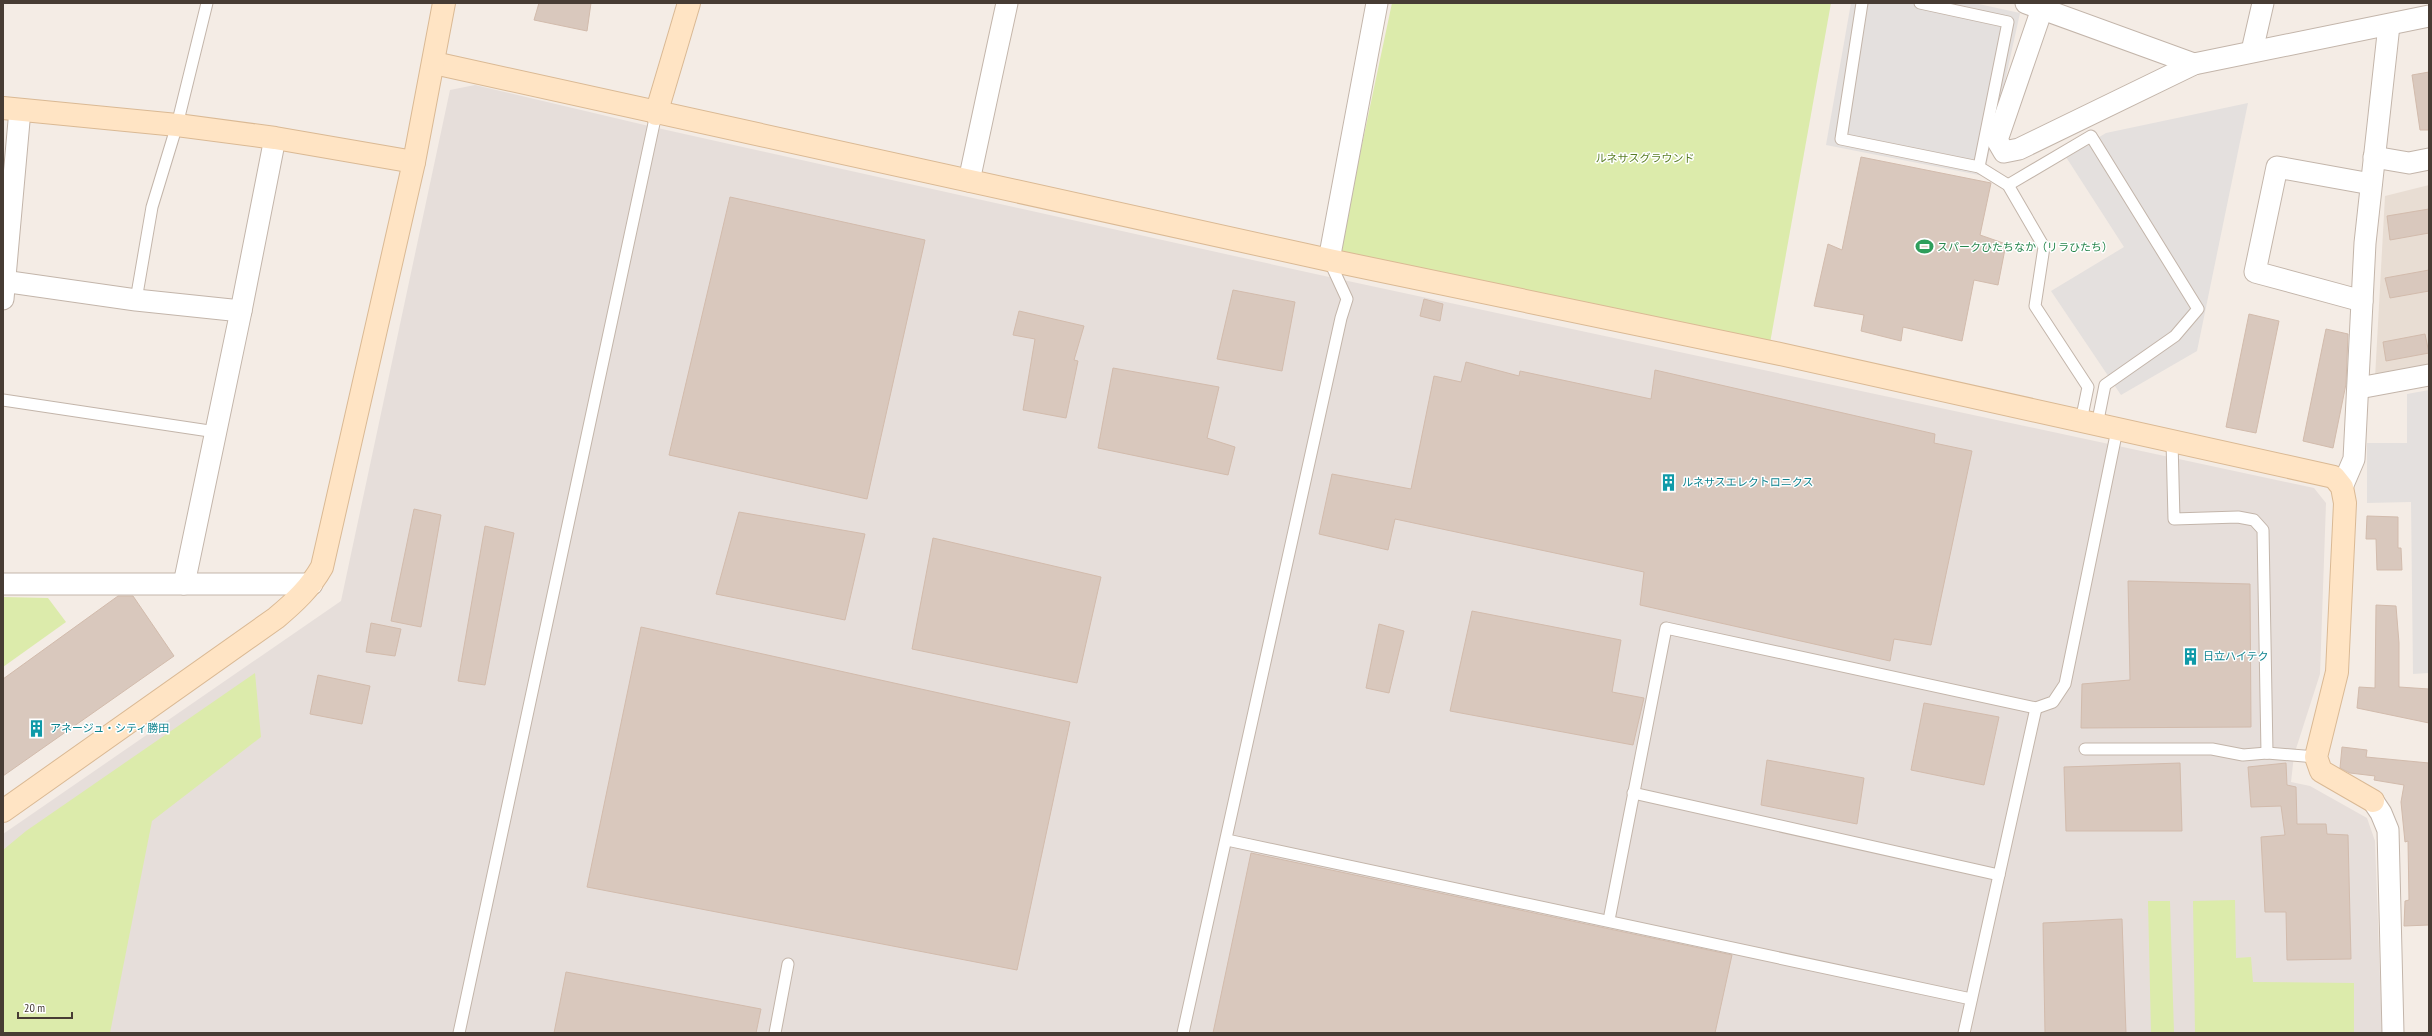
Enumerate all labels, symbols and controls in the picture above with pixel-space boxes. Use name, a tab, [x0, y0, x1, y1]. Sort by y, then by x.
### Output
park label: ルネサスグラウンド	[1596, 151, 1694, 165]
sports icon: スパークひたちなか（リラひたち）	[1914, 237, 1934, 257]
place label: スパークひたちなか（リラひたち）	[1937, 240, 2113, 254]
building icon: ルネサスエレクトロニクス	[1659, 472, 1679, 492]
place label: ルネサスエレクトロニクス	[1682, 475, 1813, 489]
building icon: 日立ハイテク	[2180, 646, 2200, 666]
place label: 日立ハイテク	[2203, 649, 2269, 663]
building icon: アネージュ・シティ勝田	[27, 718, 47, 738]
place label: アネージュ・シティ勝田	[50, 721, 169, 735]
scale bar	[18, 994, 72, 1020]
text: 20 m	[24, 1000, 45, 1015]

